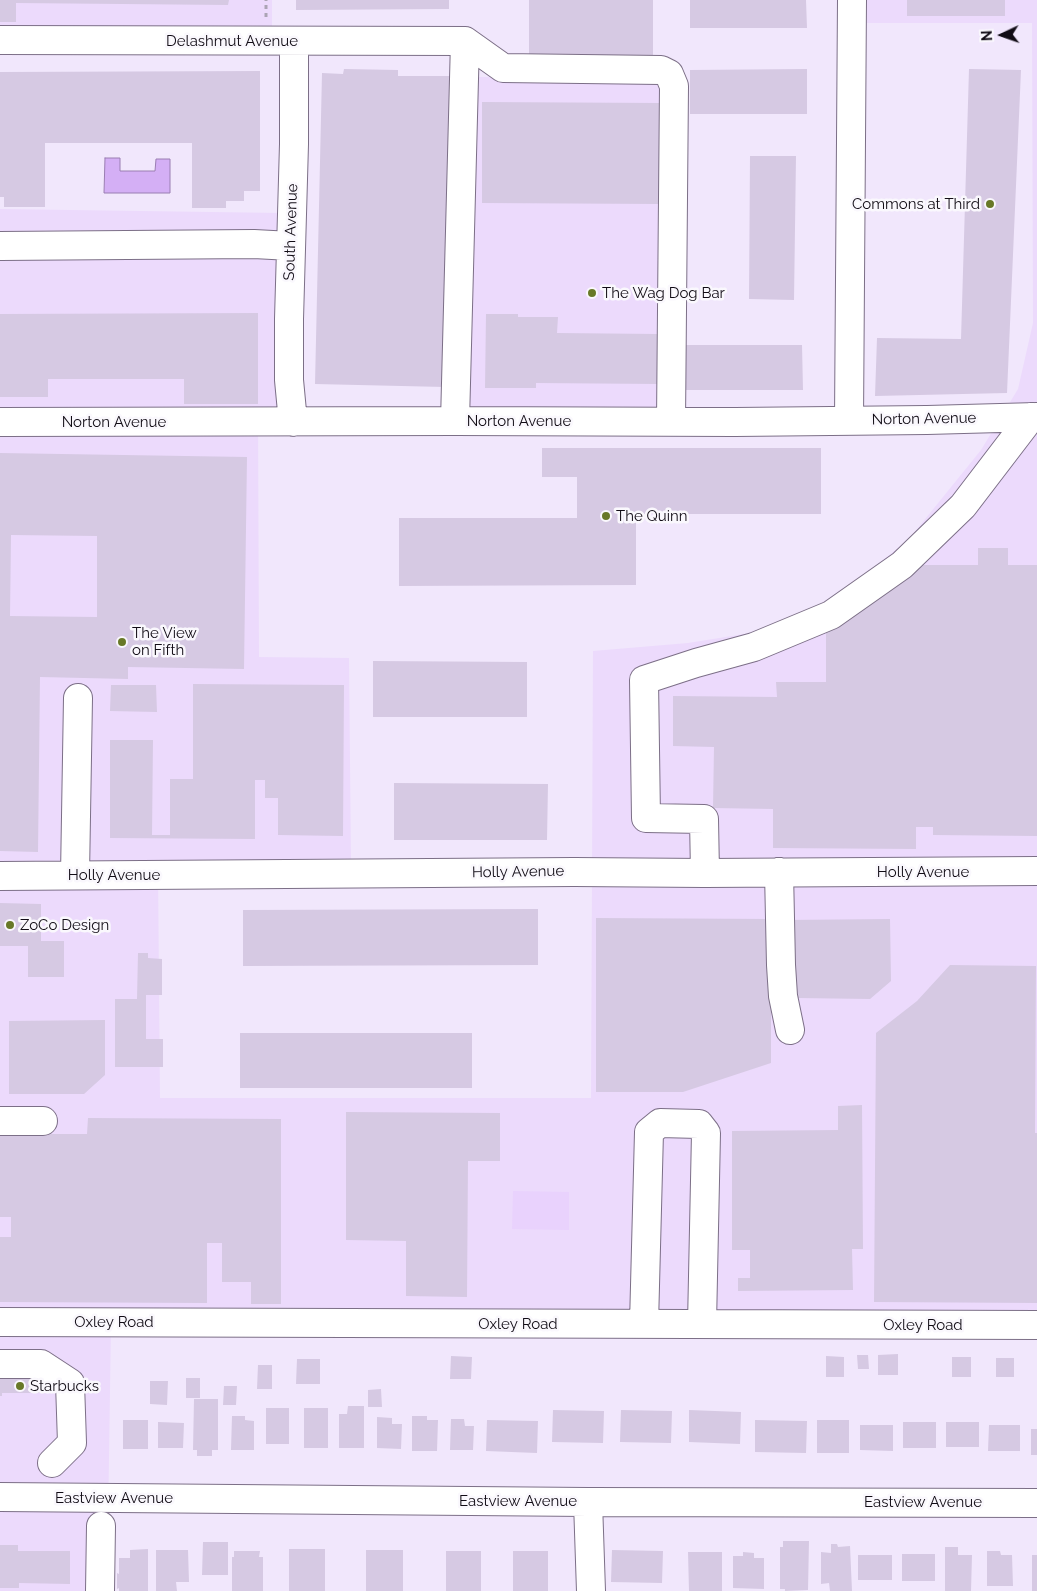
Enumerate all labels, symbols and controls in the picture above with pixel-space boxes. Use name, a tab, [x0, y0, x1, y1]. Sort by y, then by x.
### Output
north arrow	[977, 10, 1027, 60]
text: N	[979, 30, 995, 42]
street label: Delashmut Avenue	[166, 32, 298, 50]
street label: South Avenue	[280, 183, 302, 281]
place label: Commons at Third	[852, 195, 980, 213]
marker: Commons at Third	[984, 198, 996, 210]
place label: The Wag Dog Bar	[602, 284, 725, 302]
marker: The Wag Dog Bar	[586, 287, 598, 299]
street label: Norton Avenue	[872, 409, 976, 429]
street label: Norton Avenue	[467, 412, 571, 430]
street label: Norton Avenue	[62, 413, 166, 431]
place label: The Quinn	[616, 507, 687, 525]
marker: The Quinn	[600, 510, 612, 522]
place label: The View on Fifth	[132, 624, 197, 659]
marker: The View on Fifth	[116, 636, 128, 648]
street label: Holly Avenue	[472, 862, 564, 882]
street label: Holly Avenue	[877, 863, 969, 881]
street label: Holly Avenue	[68, 866, 160, 884]
place label: ZoCo Design	[20, 916, 109, 934]
marker: ZoCo Design	[4, 919, 16, 931]
street label: Oxley Road	[74, 1313, 154, 1331]
street label: Oxley Road	[478, 1315, 558, 1333]
street label: Oxley Road	[883, 1316, 963, 1334]
place label: Starbucks	[30, 1377, 99, 1395]
marker: Starbucks	[14, 1380, 26, 1392]
street label: Eastview Avenue	[55, 1489, 173, 1507]
street label: Eastview Avenue	[459, 1492, 577, 1510]
street label: Eastview Avenue	[864, 1493, 982, 1511]

